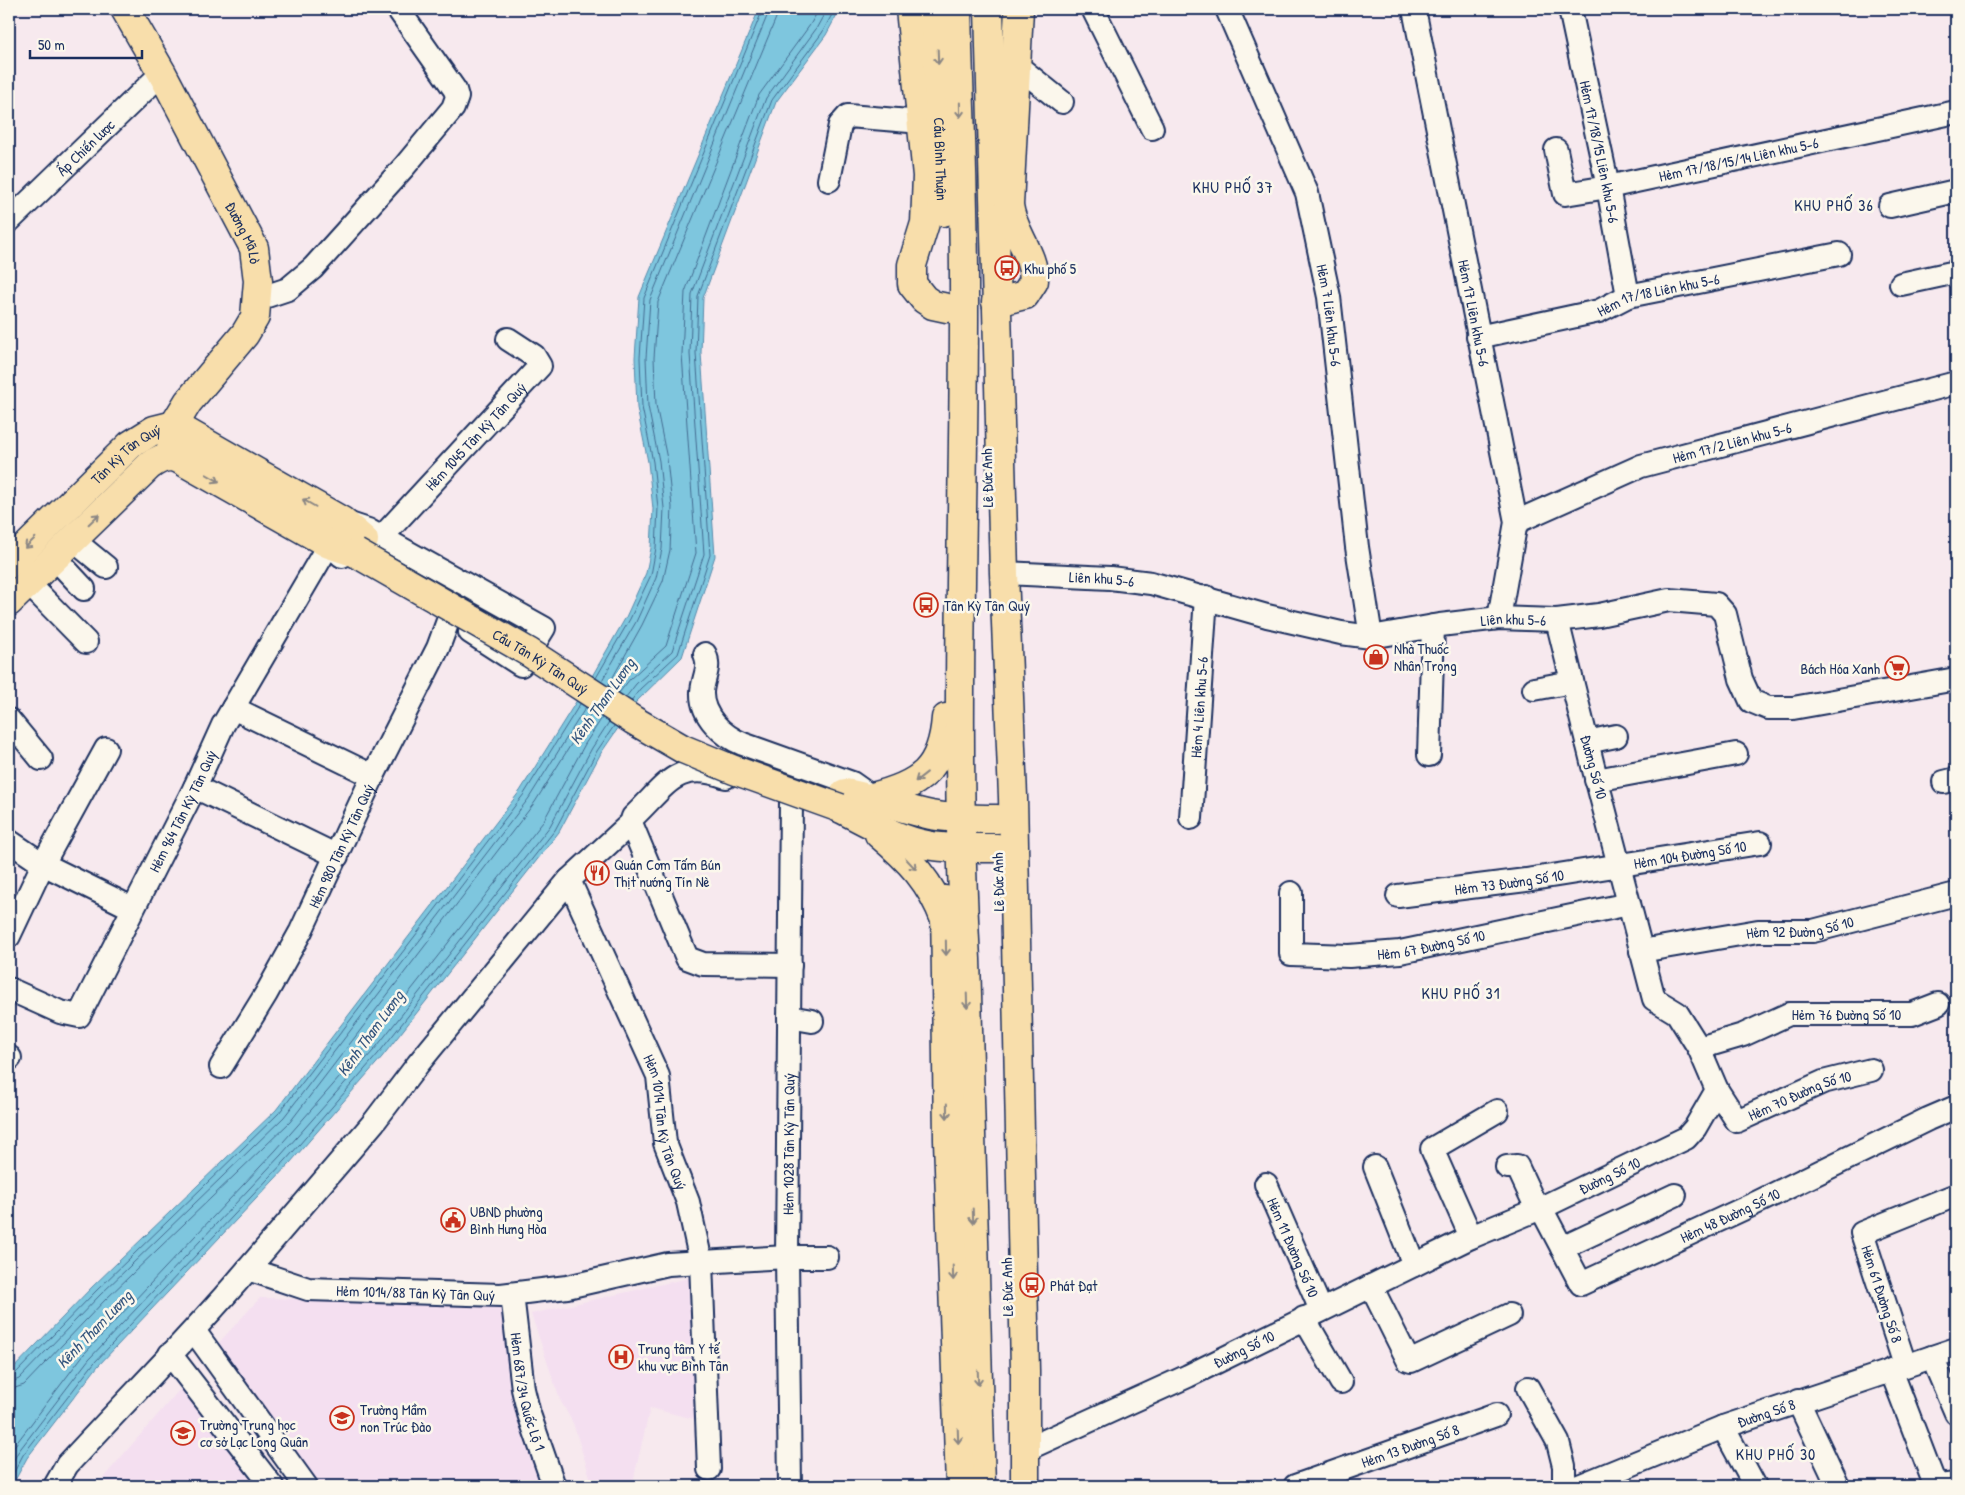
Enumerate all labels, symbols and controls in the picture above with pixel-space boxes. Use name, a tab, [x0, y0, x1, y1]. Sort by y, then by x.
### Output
scale bar	[30, 28, 142, 60]
text: 50 m	[38, 34, 65, 55]
one-way arrow	[933, 49, 943, 65]
street label: Hẻm 17/18/15 Liên khu 5-6	[1575, 79, 1625, 225]
one-way arrow	[955, 102, 965, 118]
street label: Ấp Chiến lược	[52, 114, 119, 180]
street label: Cầu Bình Thuận	[929, 117, 953, 201]
street label: Hẻm 17/18/15/14 Liên khu 5-6	[1657, 131, 1820, 186]
district label: KHU PHỐ 37	[1192, 176, 1274, 198]
district label: KHU PHỐ 36	[1794, 194, 1874, 216]
street label: Đường Mã Lò	[221, 198, 266, 265]
bus stop icon: Khu phố 5	[994, 255, 1020, 281]
place label: Khu phố 5	[1024, 258, 1077, 279]
street label: Hẻm 17 Liên khu 5-6	[1454, 258, 1495, 368]
street label: Hẻm 7 Liên khu 5-6	[1312, 262, 1347, 367]
street label: Hẻm 17/18 Liên khu 5-6	[1593, 268, 1721, 321]
street label: Hẻm 1045 Tân Kỳ Tân Quý	[420, 377, 531, 495]
street label: Hẻm 17/2 Liên khu 5-6	[1670, 416, 1794, 468]
street label: Tân Kỳ Tân Quý	[86, 418, 162, 489]
street label: Lê Đức Anh	[976, 448, 998, 508]
one-way arrow	[206, 474, 220, 484]
one-way arrow	[303, 497, 317, 507]
one-way arrow	[88, 513, 100, 525]
one-way arrow	[25, 536, 37, 548]
street label: Liên khu 5-6	[1069, 566, 1136, 591]
bus stop icon: Tân Kỳ Tân Quý	[913, 592, 939, 618]
place label: Tân Kỳ Tân Quý	[944, 595, 1030, 616]
street label: Liên khu 5-6	[1479, 607, 1546, 631]
street label: Cầu Tân Kỳ Tân Quý	[489, 623, 593, 699]
place label: Nhà Thuốc Nhân Trọng	[1394, 638, 1457, 676]
shop icon: Nhà Thuốc Nhân Trọng	[1363, 644, 1389, 670]
water label: Kênh Tham Lương	[564, 653, 640, 748]
supermarket icon: Bách Hóa Xanh	[1884, 655, 1910, 681]
street label: Hẻm 4 Liên khu 5-6	[1185, 656, 1212, 759]
place label: Bách Hóa Xanh	[1801, 658, 1880, 679]
street label: Đường Số 10	[1575, 733, 1613, 802]
street label: Hẻm 964 Tân Kỳ Tân Quý	[143, 747, 221, 875]
one-way arrow	[914, 772, 928, 782]
street label: Hẻm 980 Tân Kỳ Tân Quý	[303, 780, 379, 911]
street label: Hẻm 104 Đường Số 10	[1632, 835, 1748, 873]
street label: Lê Đức Anh	[987, 852, 1009, 912]
place label: Quán Cơm Tấm Bún Thịt nướng Tín Nè	[614, 854, 721, 892]
one-way arrow	[906, 858, 917, 871]
restaurant icon: Quán Cơm Tấm Bún Thịt nướng Tín Nè	[584, 860, 610, 886]
street label: Hẻm 73 Đường Số 10	[1453, 864, 1566, 899]
street label: Hẻm 92 Đường Số 10	[1744, 910, 1856, 943]
street label: Hẻm 67 Đường Số 10	[1376, 924, 1487, 964]
one-way arrow	[941, 940, 950, 956]
district label: KHU PHỐ 31	[1421, 982, 1501, 1004]
water label: Kênh Tham Lương	[332, 985, 409, 1080]
one-way arrow	[962, 992, 972, 1009]
street label: Hẻm 76 Đường Số 10	[1792, 1004, 1902, 1025]
street label: Hẻm 1014 Tân Kỳ Tân Quý	[639, 1051, 693, 1193]
street label: Hẻm 70 Đường Số 10	[1745, 1065, 1854, 1125]
street label: Hẻm 1028 Tân Kỳ Tân Quý	[777, 1073, 799, 1215]
one-way arrow	[942, 1102, 952, 1119]
street label: Đường Số 10	[1575, 1151, 1644, 1199]
street label: Hẻm 48 Đường Số 10	[1676, 1182, 1784, 1247]
street label: Hẻm 11 Đường Số 10	[1263, 1194, 1325, 1301]
place label: UBND phường Bình Hưng Hòa	[470, 1201, 546, 1239]
public building icon: UBND phường Bình Hưng Hòa	[440, 1207, 466, 1233]
one-way arrow	[969, 1208, 978, 1224]
street label: Hẻm 61 Đường Số 8	[1856, 1242, 1908, 1346]
street label: Lê Đức Anh	[996, 1257, 1018, 1317]
one-way arrow	[948, 1265, 957, 1281]
bus stop icon: Phát Đạt	[1019, 1272, 1045, 1298]
place label: Phát Đạt	[1050, 1275, 1098, 1296]
street label: Hẻm 1014/88 Tân Kỳ Tân Quý	[336, 1279, 495, 1305]
water label: Kênh Tham Lương	[51, 1285, 137, 1373]
street label: Đường Số 10	[1209, 1325, 1278, 1373]
street label: Hẻm 687/34 Quốc Lộ 1	[506, 1331, 551, 1453]
place label: Trung tâm Y tế khu vực Bình Tân	[638, 1338, 729, 1376]
hospital icon: Trung tâm Y tế khu vực Bình Tân	[608, 1344, 634, 1370]
one-way arrow	[973, 1370, 983, 1386]
street label: Đường Số 8	[1734, 1393, 1798, 1432]
place label: Trường Mầm non Trúc Đào	[360, 1399, 431, 1437]
school or university icon: Trường Mầm non Trúc Đào	[329, 1405, 355, 1431]
place label: Trường Trung học cơ sở Lạc Long Quân	[200, 1414, 309, 1452]
street label: Hẻm 13 Đường Số 8	[1358, 1418, 1462, 1472]
school or university icon: Trường Trung học cơ sở Lạc Long Quân	[170, 1420, 196, 1446]
one-way arrow	[954, 1428, 963, 1444]
district label: KHU PHỐ 30	[1736, 1443, 1816, 1465]

